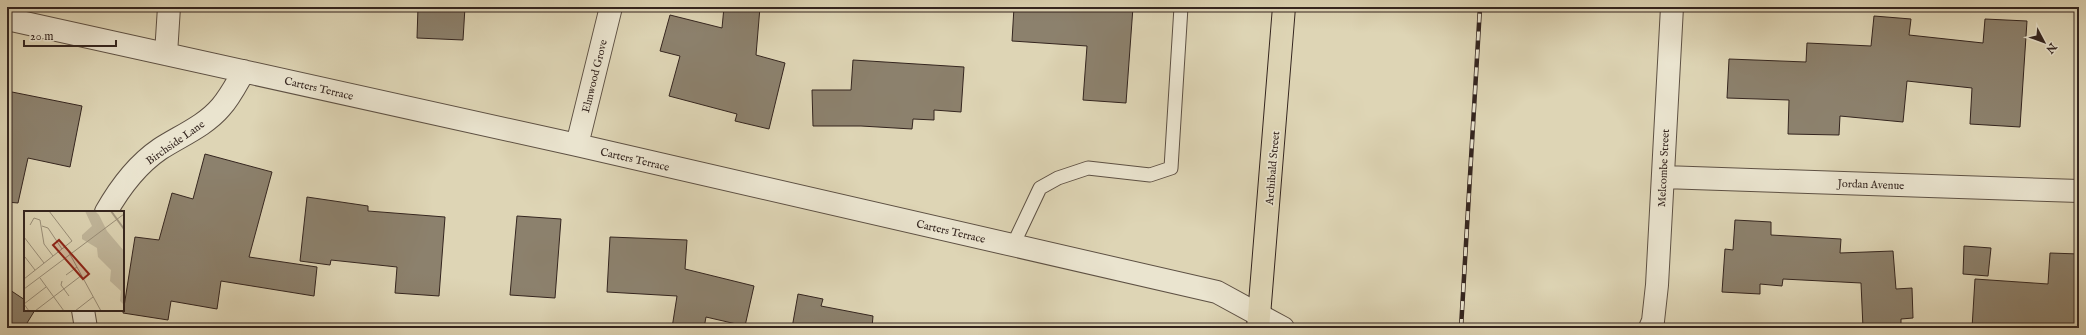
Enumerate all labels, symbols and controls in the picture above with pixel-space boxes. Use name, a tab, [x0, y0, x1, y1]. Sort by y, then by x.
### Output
scale bar	[24, 22, 116, 48]
north arrow	[2024, 22, 2064, 62]
text: 20 m	[30, 29, 53, 44]
street label: Elmwood Grove	[579, 38, 611, 114]
text: N	[2042, 39, 2060, 56]
street label: Carters Terrace	[283, 74, 355, 104]
street label: Birchside Lane	[144, 117, 208, 168]
street label: Melcombe Street	[1655, 128, 1673, 207]
street label: Archibald Street	[1263, 130, 1283, 207]
street label: Carters Terrace	[599, 145, 671, 175]
street label: Jordan Avenue	[1835, 177, 1905, 193]
inset map	[24, 211, 124, 311]
street label: Carters Terrace	[915, 217, 987, 247]

